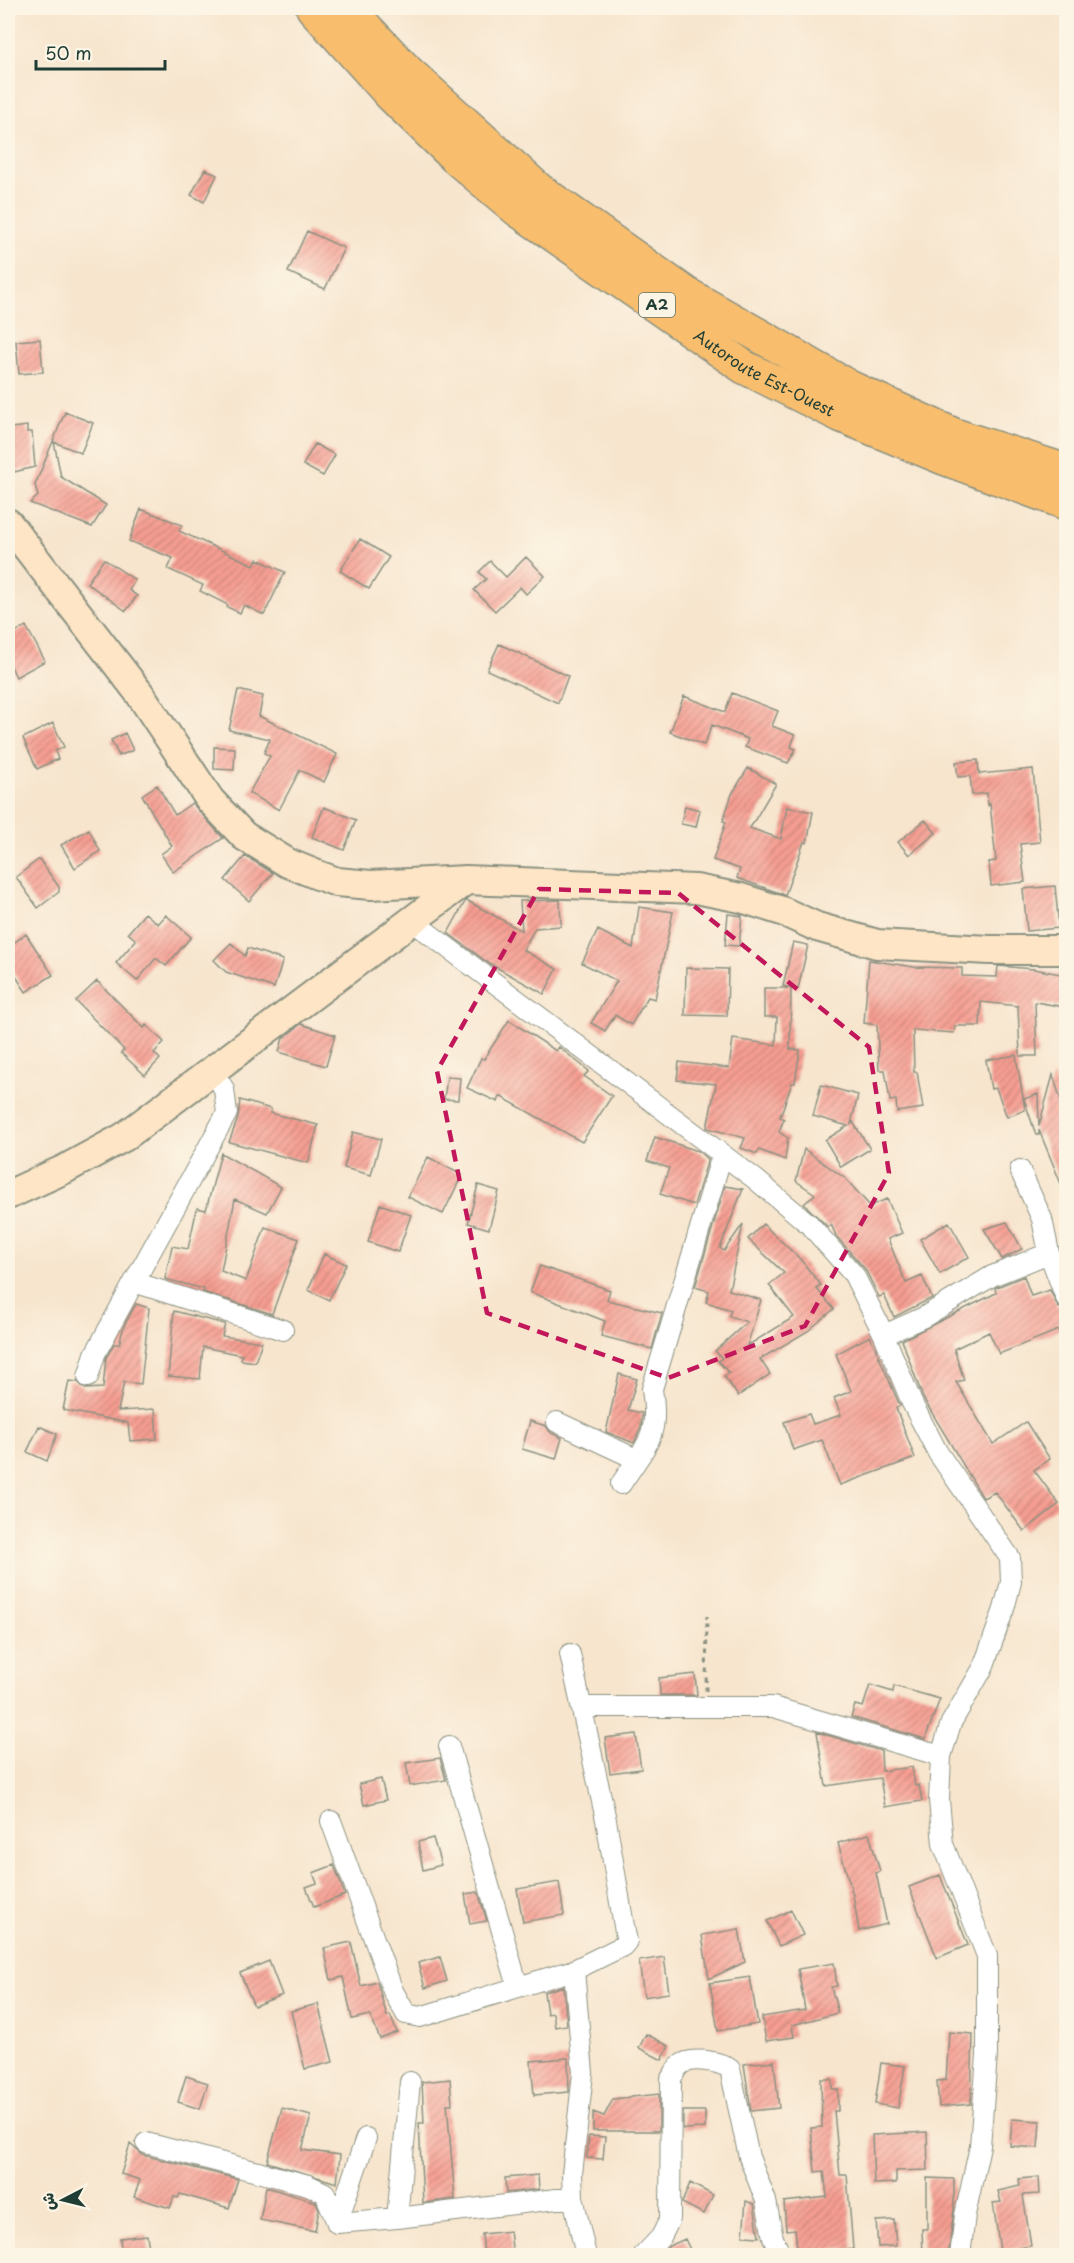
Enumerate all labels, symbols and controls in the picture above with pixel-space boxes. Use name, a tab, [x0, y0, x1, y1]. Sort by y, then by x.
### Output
scale bar	[36, 33, 165, 71]
text: 50 m	[45, 39, 92, 66]
road number: A2	[639, 293, 675, 317]
street label: Autoroute Est-Ouest	[689, 323, 839, 422]
north arrow	[33, 2170, 93, 2230]
text: ش	[34, 2192, 60, 2212]

